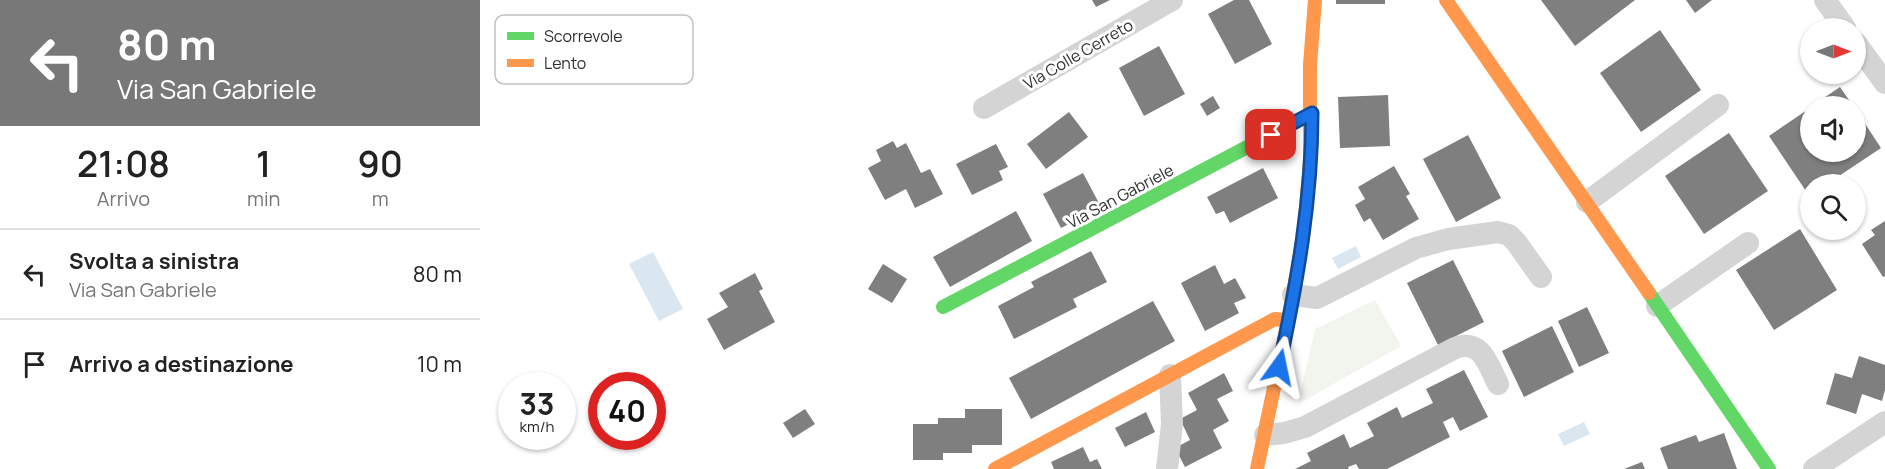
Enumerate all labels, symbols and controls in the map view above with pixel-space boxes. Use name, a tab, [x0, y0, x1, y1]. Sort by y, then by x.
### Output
street label: Via Colle Cerreto	[1019, 14, 1137, 94]
text: 80 m	[117, 15, 217, 73]
legend	[495, 15, 693, 84]
north arrow	[1800, 18, 1866, 84]
map controls	[1800, 18, 1866, 240]
icon: left	[18, 24, 96, 102]
text: Scorrevole	[544, 25, 623, 47]
text: Lento	[544, 52, 586, 74]
text: Via San Gabriele	[117, 70, 316, 107]
button: sound	[1800, 96, 1866, 162]
pin	[1245, 109, 1296, 160]
icon: arrive	[1254, 118, 1287, 151]
text: 21:08	[77, 139, 170, 188]
text: 1	[256, 139, 271, 188]
text: 90	[357, 139, 403, 188]
street label: Via San Gabriele	[1063, 159, 1177, 233]
button: search	[1800, 174, 1866, 240]
text: Arrivo	[97, 185, 150, 212]
text: min	[247, 185, 280, 212]
text: m	[372, 185, 389, 212]
text: Svolta a sinistra	[69, 246, 239, 276]
icon: left	[18, 258, 51, 291]
text: 80 m	[413, 259, 462, 289]
text: Via San Gabriele	[69, 276, 217, 303]
position arrow	[1247, 335, 1311, 399]
icon: arrive	[18, 348, 51, 381]
text: Arrivo a destinazione	[69, 349, 293, 379]
text: 10 m	[417, 349, 462, 379]
speed limit sign: 40	[588, 372, 666, 450]
text: 33	[520, 383, 554, 424]
text: km/h	[520, 416, 554, 437]

